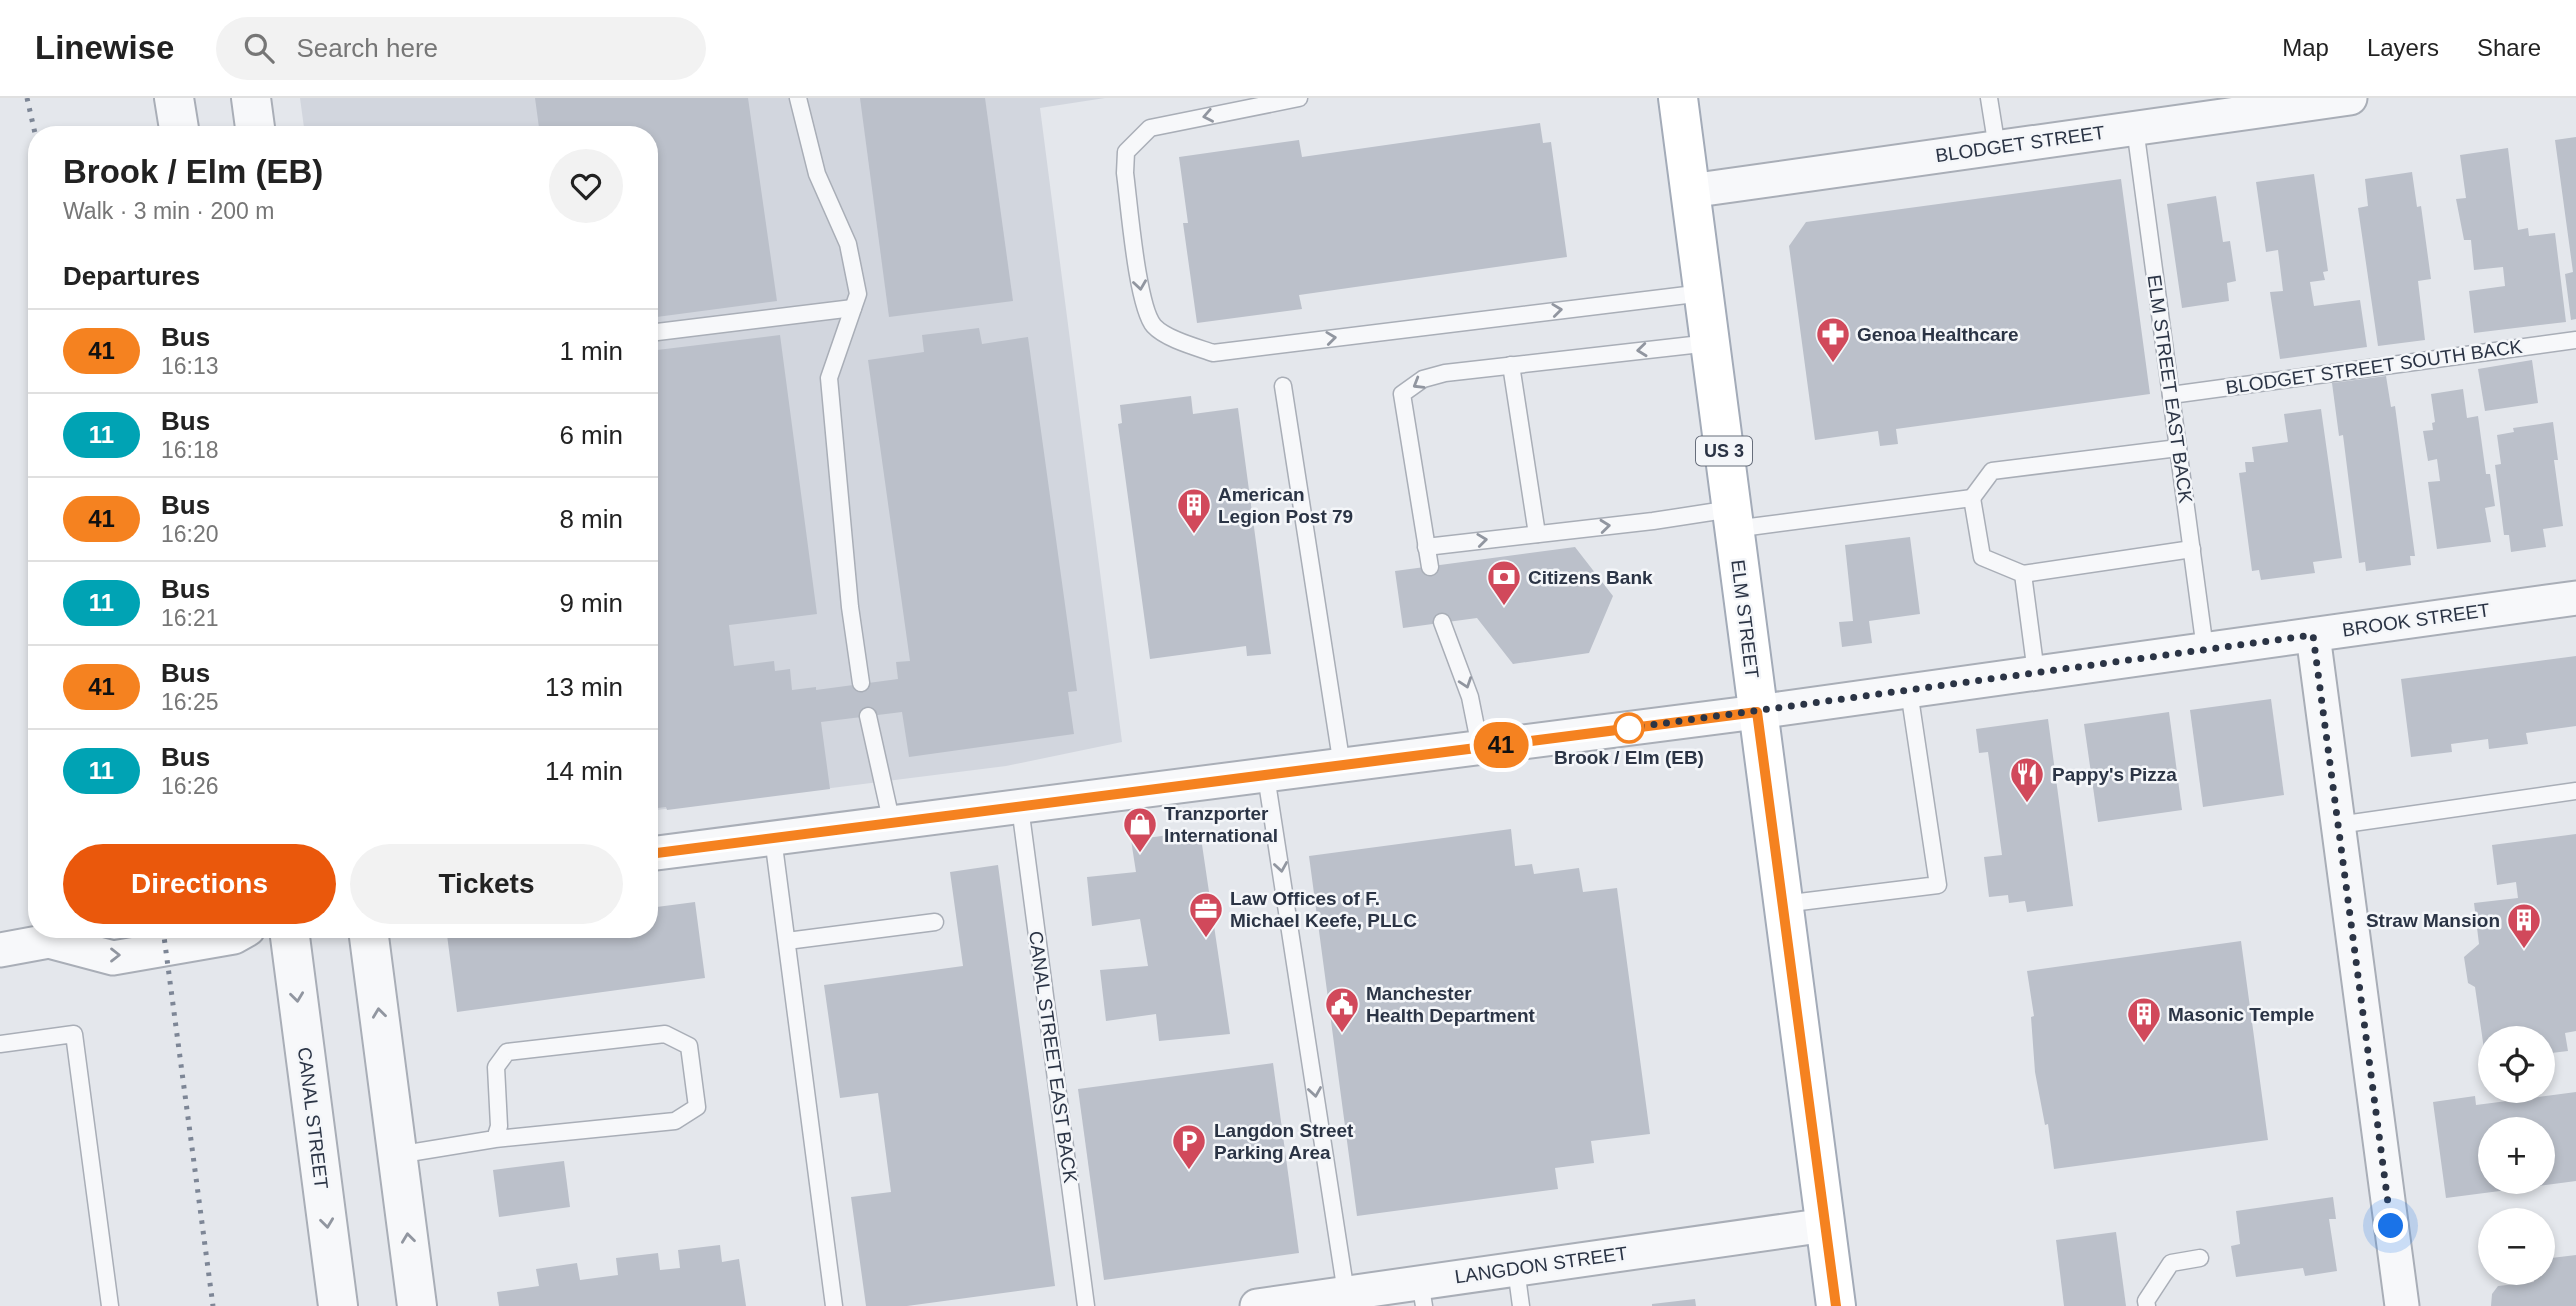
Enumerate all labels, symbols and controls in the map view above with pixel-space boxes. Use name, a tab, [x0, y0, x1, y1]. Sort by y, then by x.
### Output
search box	[216, 17, 706, 80]
text: Linewise	[35, 29, 174, 66]
icon: search	[240, 29, 278, 67]
text: Search here	[296, 33, 438, 63]
text: Map	[2282, 34, 2329, 61]
text: Layers	[2367, 34, 2439, 61]
text: Share	[2477, 34, 2541, 61]
one-way arrow	[1202, 108, 1214, 123]
street label: BLODGET STREET	[1934, 122, 2106, 166]
button: heart	[549, 149, 623, 223]
text: Brook / Elm (EB)	[63, 153, 323, 190]
text: Walk · 3 min · 200 m	[63, 198, 274, 224]
text: Departures	[63, 261, 200, 291]
street label: ELM STREET EAST BACK	[2144, 273, 2196, 505]
one-way arrow	[1133, 280, 1148, 291]
one-way arrow	[1551, 303, 1562, 318]
pharmacy icon: Genoa Healthcare	[1814, 315, 1852, 364]
text: Bus	[161, 322, 210, 352]
place label: Genoa Healthcare	[1857, 324, 2019, 345]
one-way arrow	[1325, 331, 1337, 346]
text: 1 min	[559, 336, 623, 366]
street label: BLODGET STREET SOUTH BACK	[2224, 336, 2524, 398]
text: 41	[88, 337, 115, 364]
one-way arrow	[1636, 343, 1648, 358]
text: 16:13	[161, 353, 219, 379]
one-way arrow	[1413, 376, 1426, 389]
text: Bus	[161, 406, 210, 436]
text: 6 min	[559, 420, 623, 450]
text: 11	[89, 421, 114, 448]
road number: US 3	[1696, 436, 1752, 466]
text: 16:18	[161, 437, 219, 463]
place label: American Legion Post 79	[1218, 484, 1353, 527]
building icon: American Legion Post 79	[1175, 486, 1213, 535]
text: Bus	[161, 490, 210, 520]
text: 8 min	[559, 504, 623, 534]
text: 41	[88, 505, 115, 532]
one-way arrow	[1599, 519, 1611, 534]
text: 16:20	[161, 521, 219, 547]
one-way arrow	[1476, 533, 1488, 548]
bank icon: Citizens Bank	[1485, 558, 1523, 607]
street label: ELM STREET	[1727, 559, 1763, 680]
place label: Citizens Bank	[1528, 567, 1653, 588]
text: Bus	[161, 574, 210, 604]
text: 9 min	[559, 588, 623, 618]
text: 11	[89, 589, 114, 616]
street label: BROOK STREET	[2341, 599, 2492, 641]
text: 16:21	[161, 605, 219, 631]
text: Bus	[161, 658, 210, 688]
text: 13 min	[545, 672, 623, 702]
text: 41	[88, 673, 115, 700]
one-way arrow	[1458, 677, 1472, 689]
text: 16:25	[161, 689, 219, 715]
marker: Brook / Elm (EB)	[1614, 713, 1644, 743]
line badge: 41	[1470, 722, 1532, 768]
text: 41	[1488, 731, 1514, 758]
text: Bus	[161, 742, 210, 772]
place label: Brook / Elm (EB)	[1554, 747, 1704, 768]
restaurant icon: Pappy's Pizza	[2008, 755, 2046, 804]
text: 14 min	[545, 756, 623, 786]
text: 11	[89, 757, 114, 784]
place label: Pappy's Pizza	[2052, 764, 2177, 785]
text: 16:26	[161, 773, 219, 799]
place label: Tranzporter International	[1164, 803, 1278, 846]
shop icon: Tranzporter International	[1121, 805, 1159, 854]
button: Directions	[63, 844, 336, 924]
button: Tickets	[350, 844, 623, 924]
one-way arrow	[1273, 861, 1288, 873]
place label: Law Offices of F. Michael Keefe, PLLC	[1230, 888, 1417, 931]
office icon: Law Offices of F. Michael Keefe, PLLC	[1187, 890, 1225, 939]
building icon: Straw Mansion	[2505, 901, 2543, 950]
place label: Straw Mansion	[2366, 910, 2500, 931]
street label: CANAL STREET EAST BACK	[1025, 930, 1081, 1185]
one-way arrow	[110, 947, 121, 963]
place label: Manchester Health Department	[1366, 983, 1536, 1026]
public building icon: Manchester Health Department	[1323, 985, 1361, 1034]
one-way arrow	[290, 991, 305, 1003]
building icon: Masonic Temple	[2125, 995, 2163, 1044]
place label: Masonic Temple	[2168, 1004, 2314, 1025]
one-way arrow	[372, 1007, 387, 1018]
map controls	[2478, 1026, 2555, 1285]
button: locate	[2478, 1026, 2555, 1103]
street label: CANAL STREET	[294, 1046, 332, 1191]
one-way arrow	[1307, 1086, 1322, 1098]
button: +	[2478, 1117, 2555, 1194]
place label: Langdon Street Parking Area	[1214, 1120, 1354, 1163]
parking icon: Langdon Street Parking Area	[1170, 1122, 1208, 1171]
your location	[2373, 1208, 2408, 1243]
button: −	[2478, 1208, 2555, 1285]
one-way arrow	[319, 1217, 334, 1228]
one-way arrow	[400, 1232, 415, 1244]
street label: LANGDON STREET	[1453, 1242, 1629, 1288]

